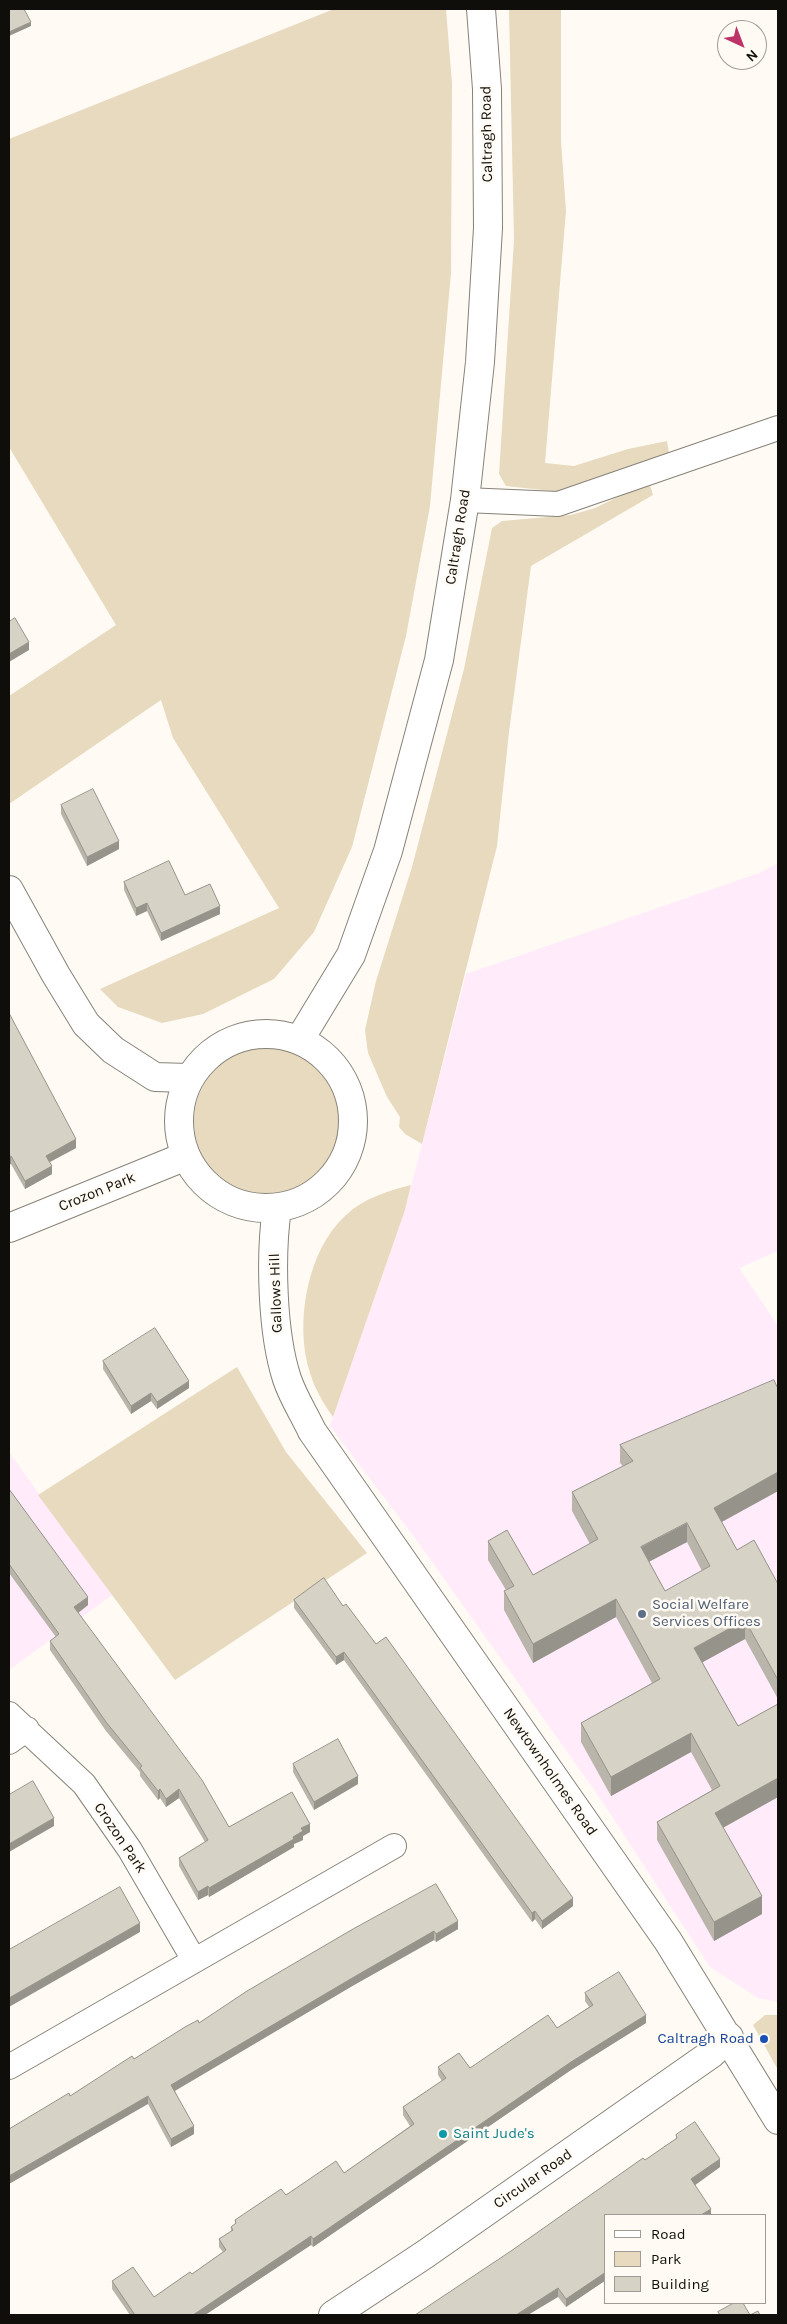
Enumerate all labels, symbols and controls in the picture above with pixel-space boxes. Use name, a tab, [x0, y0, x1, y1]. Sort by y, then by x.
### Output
north arrow	[717, 20, 767, 70]
text: N	[742, 46, 761, 65]
street label: Caltragh Road	[477, 86, 497, 182]
street label: Caltragh Road	[442, 488, 474, 586]
street label: Crozon Park	[56, 1168, 138, 1216]
street label: Gallows Hill	[266, 1253, 286, 1333]
place label: Social Welfare Services Offices	[652, 1596, 761, 1631]
marker: Social Welfare Services Offices	[636, 1608, 648, 1620]
street label: Newtownholmes Road	[499, 1705, 601, 1839]
street label: Crozon Park	[90, 1799, 150, 1877]
place label: Caltragh Road	[657, 2030, 754, 2048]
marker: Caltragh Road	[758, 2033, 770, 2045]
place label: Saint Jude's	[453, 2125, 535, 2143]
marker: Saint Jude's	[437, 2128, 449, 2140]
street label: Circular Road	[490, 2145, 576, 2213]
legend	[604, 2214, 767, 2304]
text: Road	[651, 2225, 686, 2243]
text: Park	[651, 2250, 681, 2268]
text: Building	[651, 2275, 709, 2293]

